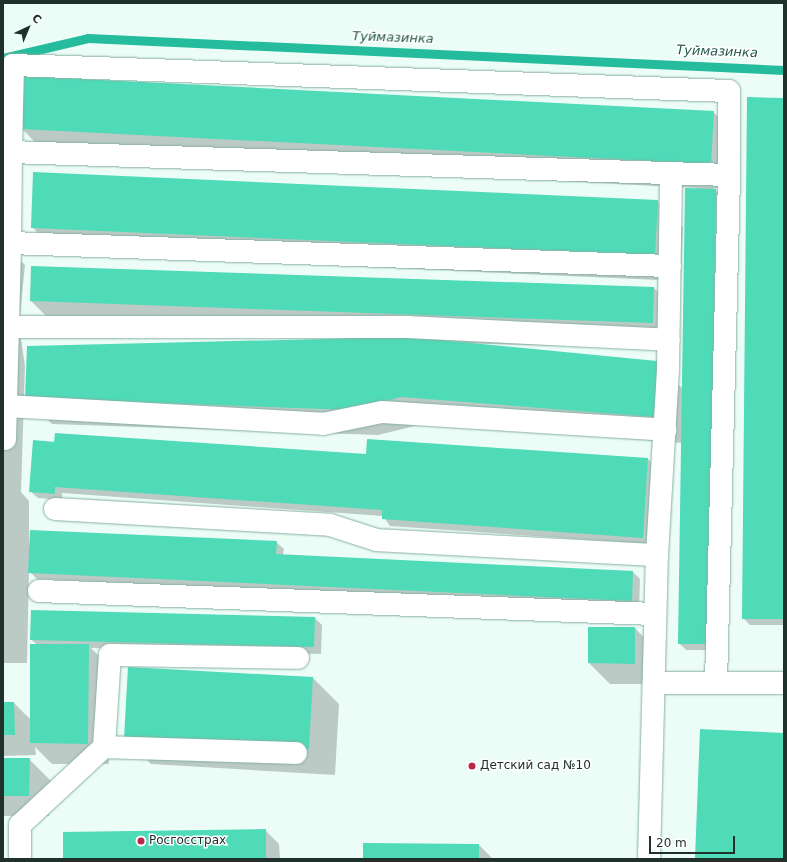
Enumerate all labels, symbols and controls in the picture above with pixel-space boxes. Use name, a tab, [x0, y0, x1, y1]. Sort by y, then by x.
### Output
north arrow	[8, 8, 48, 48]
text: С	[29, 12, 44, 26]
water label: Туймазинка	[352, 29, 434, 47]
water label: Туймазинка	[676, 43, 758, 61]
place label: Детский сад №10	[480, 759, 591, 773]
marker: Детский сад №10	[467, 761, 477, 771]
scale bar	[651, 828, 737, 854]
place label: Росгосстрах	[149, 834, 226, 848]
marker: Росгосстрах	[136, 836, 146, 846]
text: 20 m	[656, 836, 687, 850]

